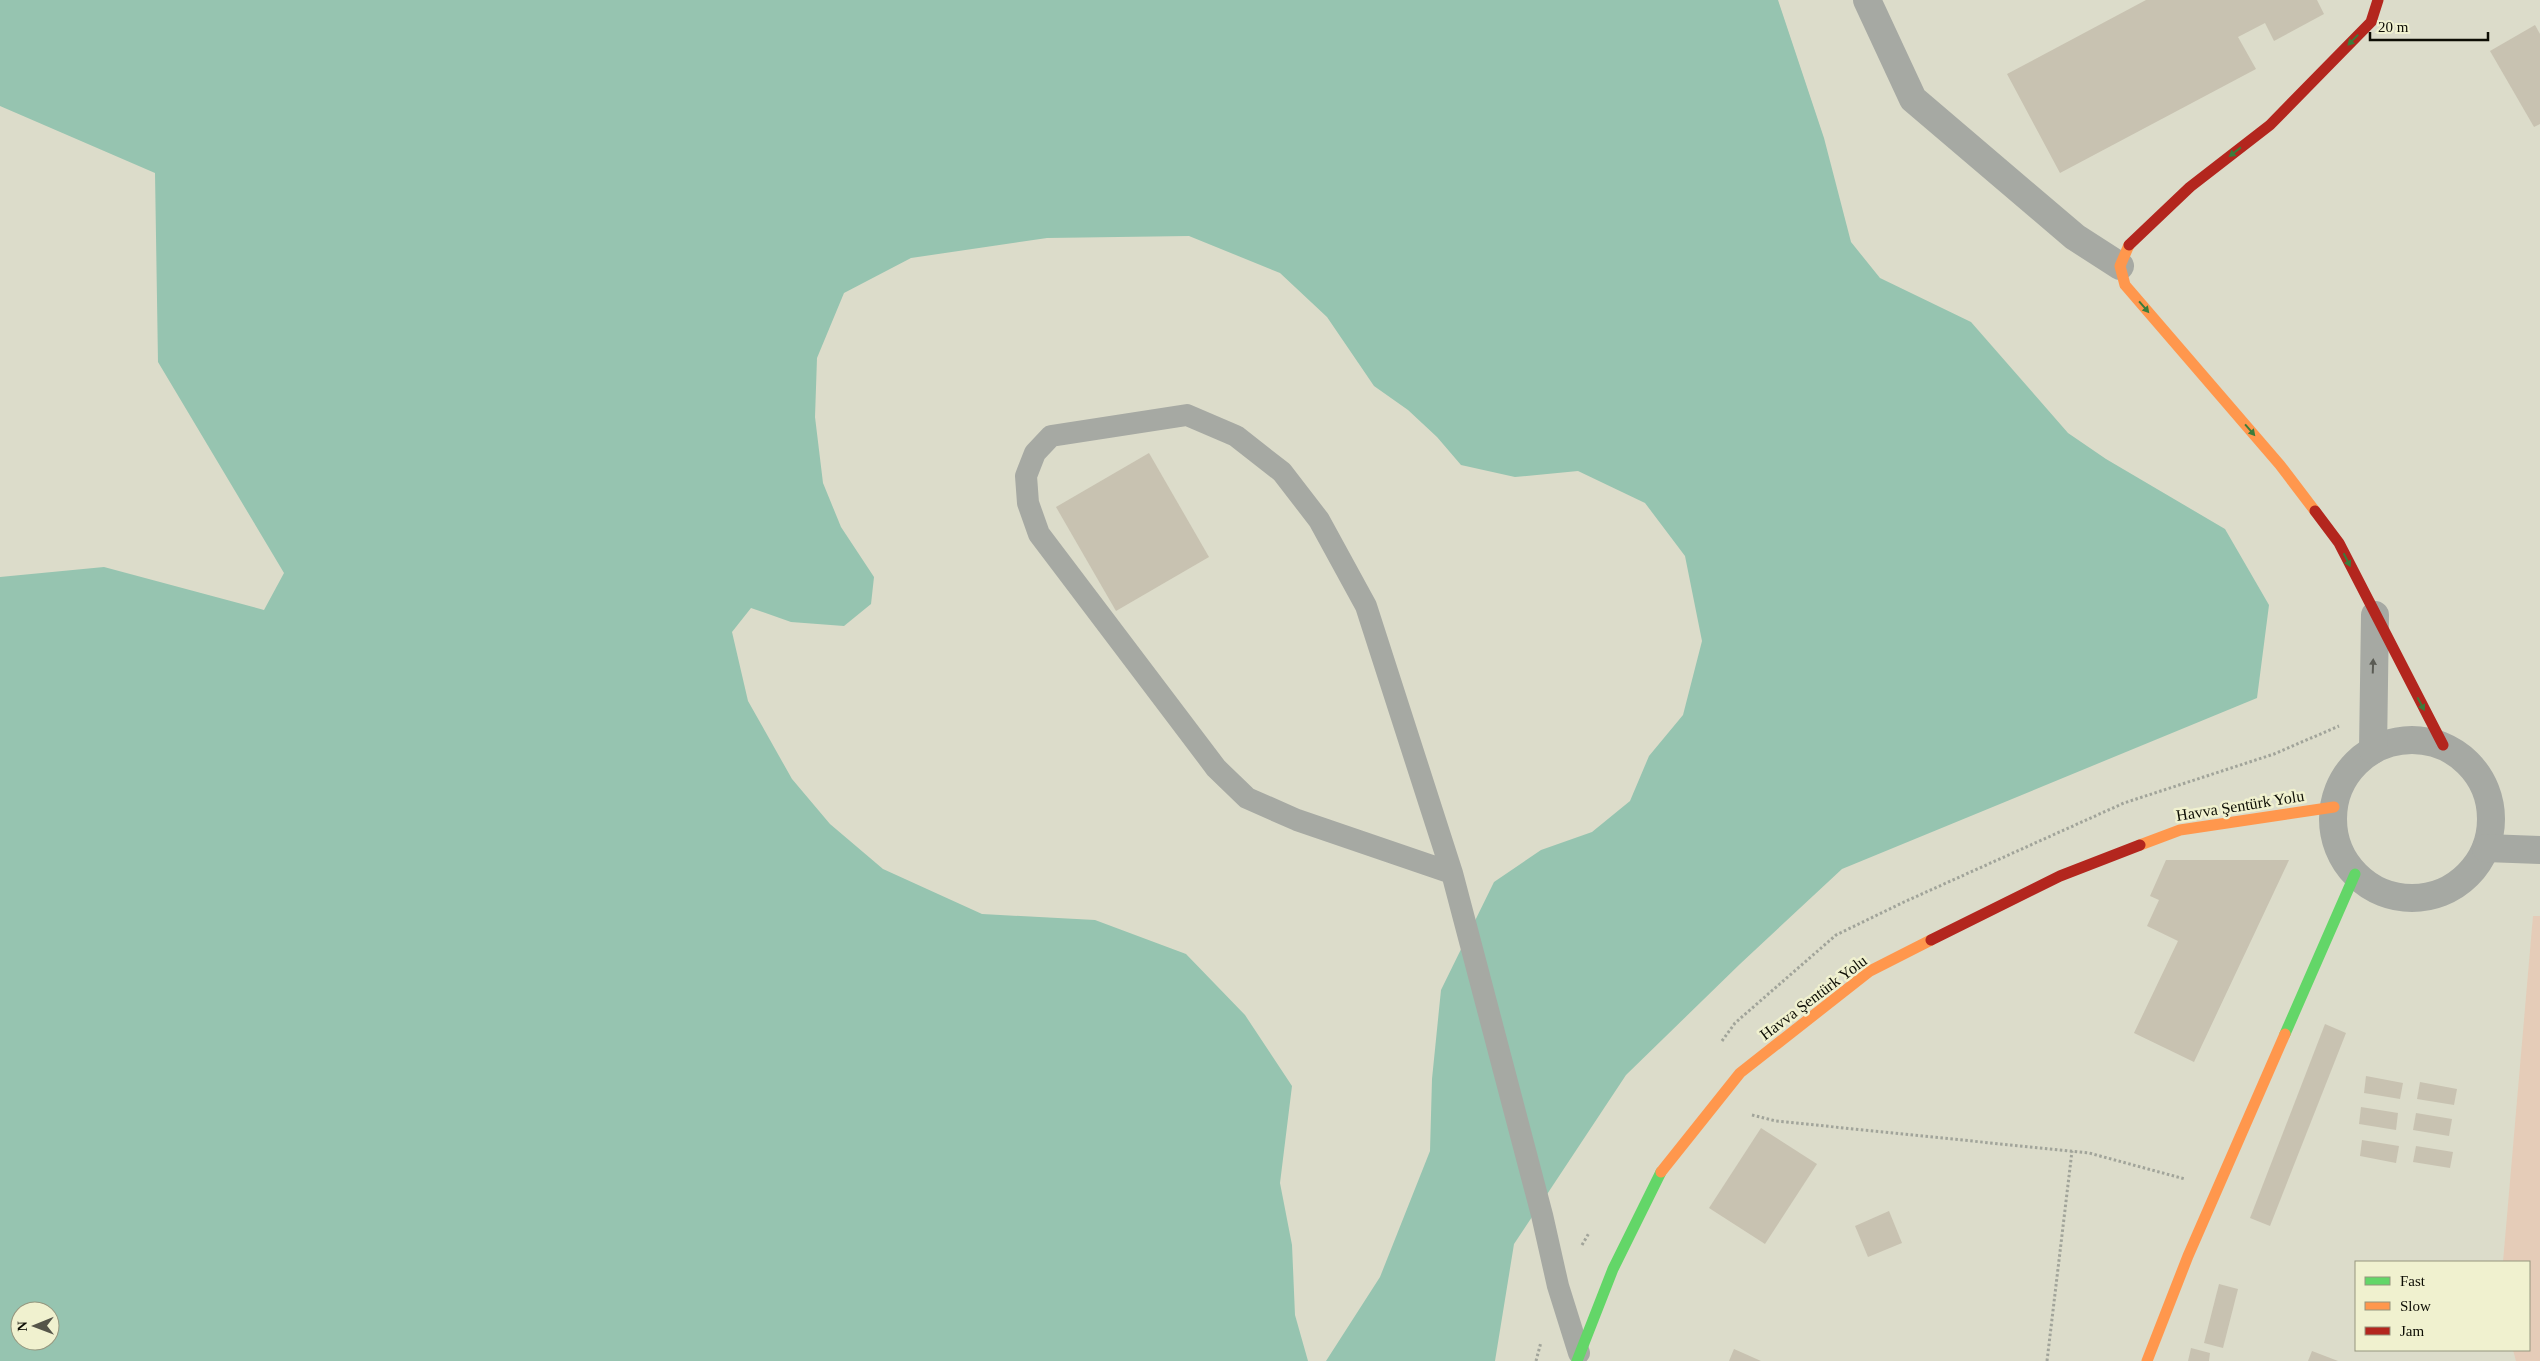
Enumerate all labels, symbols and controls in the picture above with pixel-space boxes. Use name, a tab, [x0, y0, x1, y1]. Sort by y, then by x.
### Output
scale bar	[2370, 10, 2488, 42]
text: 20 m	[2378, 19, 2409, 35]
one-way arrow	[2347, 34, 2359, 46]
one-way arrow	[2228, 147, 2242, 157]
one-way arrow	[2138, 300, 2150, 312]
one-way arrow	[2244, 423, 2255, 436]
one-way arrow	[2343, 553, 2351, 567]
one-way arrow	[2370, 658, 2378, 674]
one-way arrow	[2417, 697, 2425, 711]
street label: Havva Şentürk Yolu	[2175, 787, 2305, 825]
street label: Havva Şentürk Yolu	[1757, 952, 1871, 1044]
legend	[2355, 1261, 2530, 1351]
text: Fast	[2400, 1273, 2426, 1289]
text: Slow	[2400, 1298, 2431, 1314]
north arrow	[10, 1301, 60, 1351]
text: N	[15, 1321, 30, 1331]
text: Jam	[2400, 1323, 2424, 1339]

